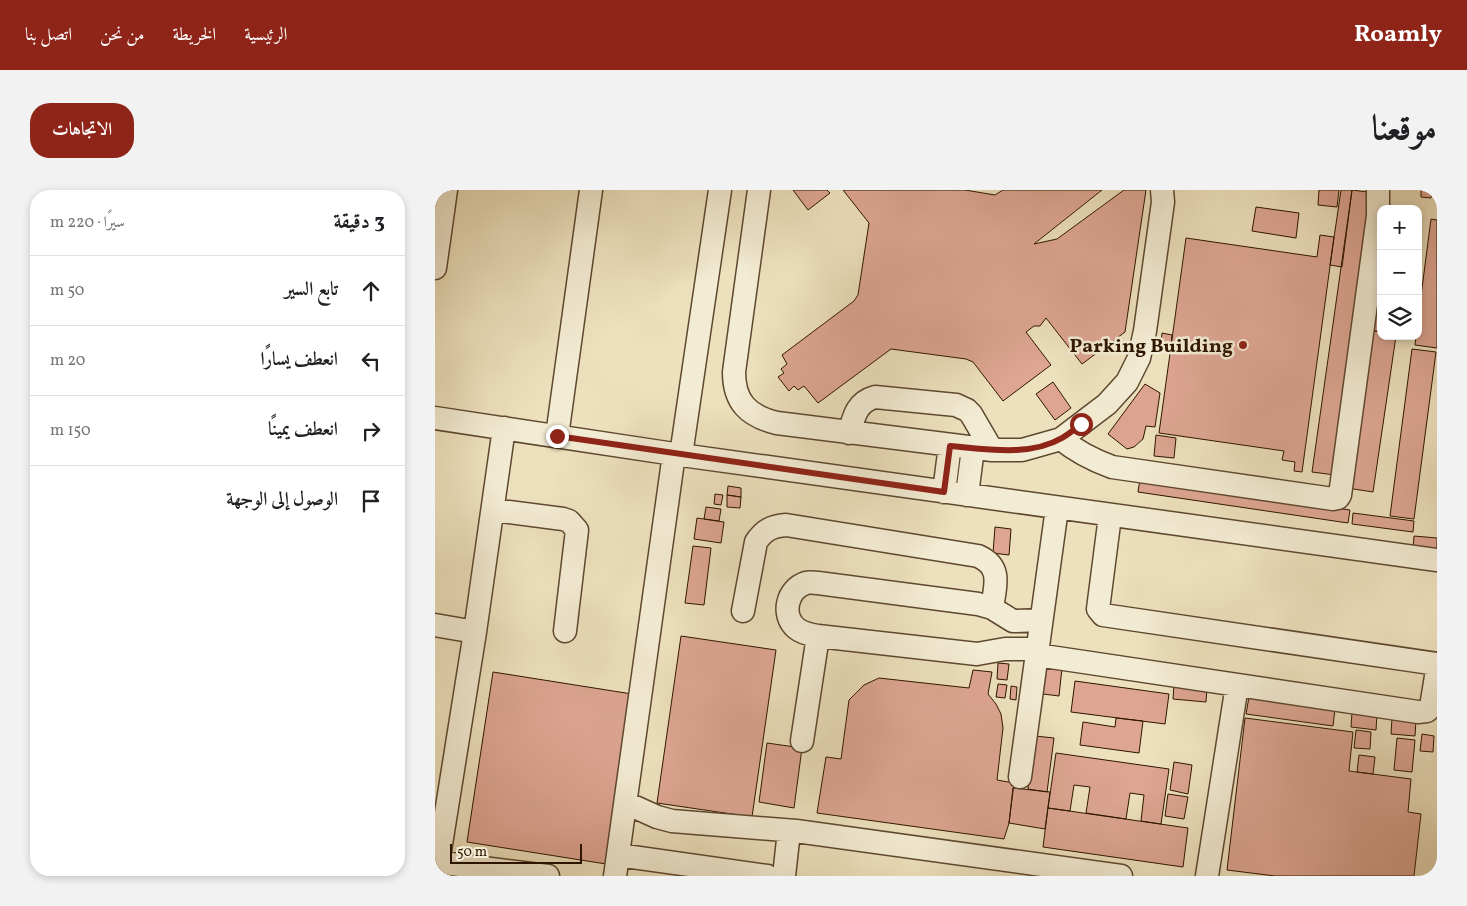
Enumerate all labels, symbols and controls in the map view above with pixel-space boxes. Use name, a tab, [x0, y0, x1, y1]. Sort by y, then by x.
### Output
text: Roamly	[1354, 18, 1442, 52]
text: اتصل بنا	[25, 23, 72, 48]
text: من نحن	[100, 23, 144, 48]
text: الخريطة	[172, 23, 216, 48]
text: الرئيسية	[244, 23, 287, 48]
button: الاتجاهات	[30, 103, 134, 158]
text: موقعنا	[1372, 106, 1437, 154]
map controls	[1377, 205, 1422, 340]
button: +	[1377, 205, 1422, 250]
text: 3 دقيقة	[333, 208, 385, 237]
text: سيرًا · 220 m	[50, 212, 125, 234]
button: −	[1377, 250, 1422, 295]
text: تابع السير	[285, 277, 338, 303]
icon: ahead	[357, 277, 385, 305]
text: 50 m	[50, 280, 84, 302]
button: layers	[1377, 295, 1422, 340]
place label: Parking Building	[1070, 333, 1233, 361]
marker: Parking Building	[1237, 339, 1249, 351]
text: انعطف يسارًا	[260, 347, 338, 373]
icon: left	[357, 347, 385, 375]
text: 20 m	[50, 350, 85, 372]
route start	[1070, 413, 1093, 436]
text: انعطف يمينًا	[268, 417, 338, 443]
icon: right	[357, 417, 385, 445]
text: 150 m	[50, 420, 91, 442]
route end	[546, 425, 569, 448]
text: الوصول إلى الوجهة	[226, 487, 338, 513]
icon: arrive	[357, 487, 385, 515]
scale bar	[450, 841, 583, 864]
text: 50 m	[457, 843, 487, 862]

